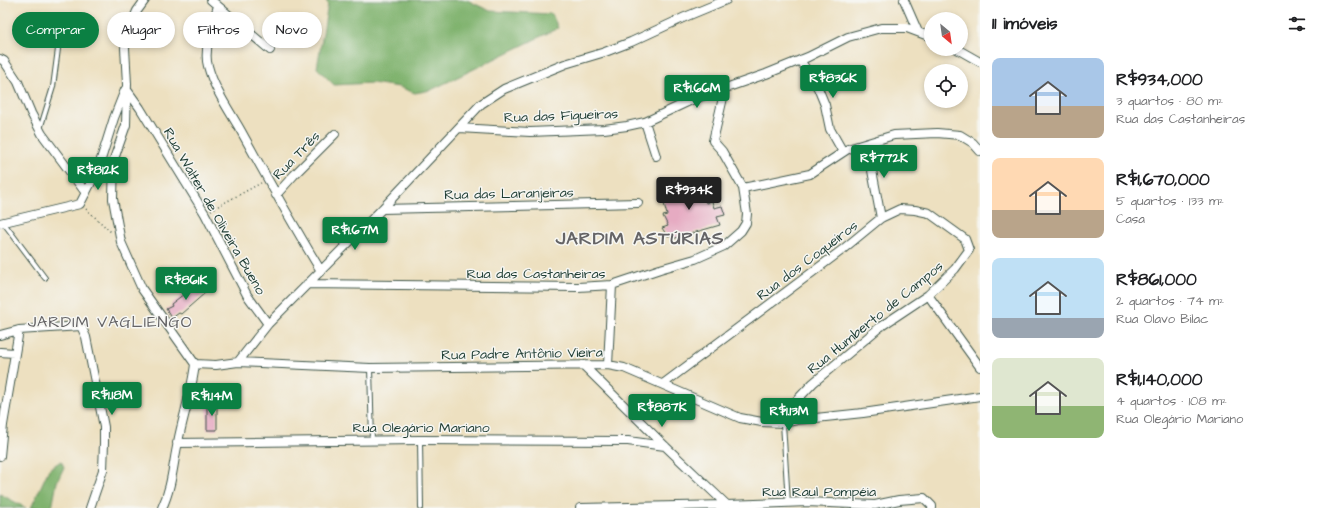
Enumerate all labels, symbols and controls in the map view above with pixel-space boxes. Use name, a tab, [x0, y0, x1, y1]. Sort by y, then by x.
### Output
chip: Comprar	[12, 12, 99, 48]
chip: Alugar	[107, 12, 175, 48]
chip: Filtros	[183, 12, 254, 48]
chip: Novo	[262, 12, 322, 48]
north arrow	[924, 12, 968, 56]
map controls	[924, 12, 968, 108]
text: 11 imóveis	[992, 12, 1058, 36]
icon: filters	[1286, 13, 1308, 35]
button: locate	[924, 64, 968, 108]
pin: R$836K	[800, 65, 866, 99]
text: R$934,000	[1116, 68, 1203, 92]
text: R$836K	[809, 69, 857, 87]
icon: home	[1024, 74, 1072, 122]
pin: R$1.66M	[660, 75, 734, 109]
text: R$1.66M	[673, 79, 721, 97]
text: 3 quartos · 80 m²	[1116, 92, 1223, 110]
street label: Rua das Figueiras	[503, 104, 619, 128]
text: Rua das Castanheiras	[1116, 110, 1245, 128]
street label: Rua Walter de Oliveira Bueno	[158, 124, 270, 299]
street label: Rua Três	[268, 127, 325, 185]
pin: R$772K	[851, 145, 917, 179]
text: R$772K	[860, 149, 908, 167]
pin: R$812K	[65, 157, 131, 191]
text: R$812K	[77, 161, 119, 179]
text: R$1,670,000	[1116, 168, 1210, 192]
icon: home	[1024, 174, 1072, 222]
pin: R$934K	[656, 177, 722, 211]
text: R$934K	[665, 181, 713, 199]
street label: Rua das Laranjeiras	[444, 183, 574, 205]
text: 5 quartos · 133 m²	[1116, 192, 1224, 210]
text: Casa	[1116, 210, 1145, 228]
street label: Rua dos Coqueiros	[753, 216, 862, 305]
pin: R$1.67M	[318, 217, 392, 251]
text: R$1.67M	[332, 221, 378, 239]
district label: JARDIM ASTÚRIAS	[555, 226, 724, 251]
street label: Rua Humberto de Campos	[803, 257, 948, 379]
street label: Rua das Castanheiras	[466, 264, 606, 284]
pin: R$861K	[153, 267, 219, 301]
text: R$861,000	[1116, 268, 1197, 292]
text: R$861K	[165, 271, 207, 289]
icon: home	[1024, 274, 1072, 322]
text: 2 quartos · 74 m²	[1116, 292, 1224, 310]
text: Rua Olavo Bilac	[1116, 310, 1208, 328]
district label: JARDIM VAGLIENGO	[28, 311, 192, 333]
street label: Rua Padre Antônio Vieira	[441, 343, 603, 365]
text: R$1,140,000	[1116, 368, 1202, 392]
icon: home	[1024, 374, 1072, 422]
pin: R$1.18M	[75, 382, 149, 416]
pin: R$1.14M	[175, 383, 249, 417]
text: R$1.18M	[92, 386, 132, 404]
text: R$1.14M	[191, 387, 233, 405]
text: 4 quartos · 108 m²	[1116, 392, 1227, 410]
pin: R$887K	[629, 394, 695, 428]
text: R$887K	[637, 398, 687, 416]
pin: R$1.13M	[752, 398, 826, 432]
text: R$1.13M	[769, 402, 809, 420]
text: Rua Olegário Mariano	[1116, 410, 1243, 428]
street label: Rua Olegário Mariano	[352, 418, 490, 438]
street label: Rua Raul Pompéia	[762, 482, 876, 502]

